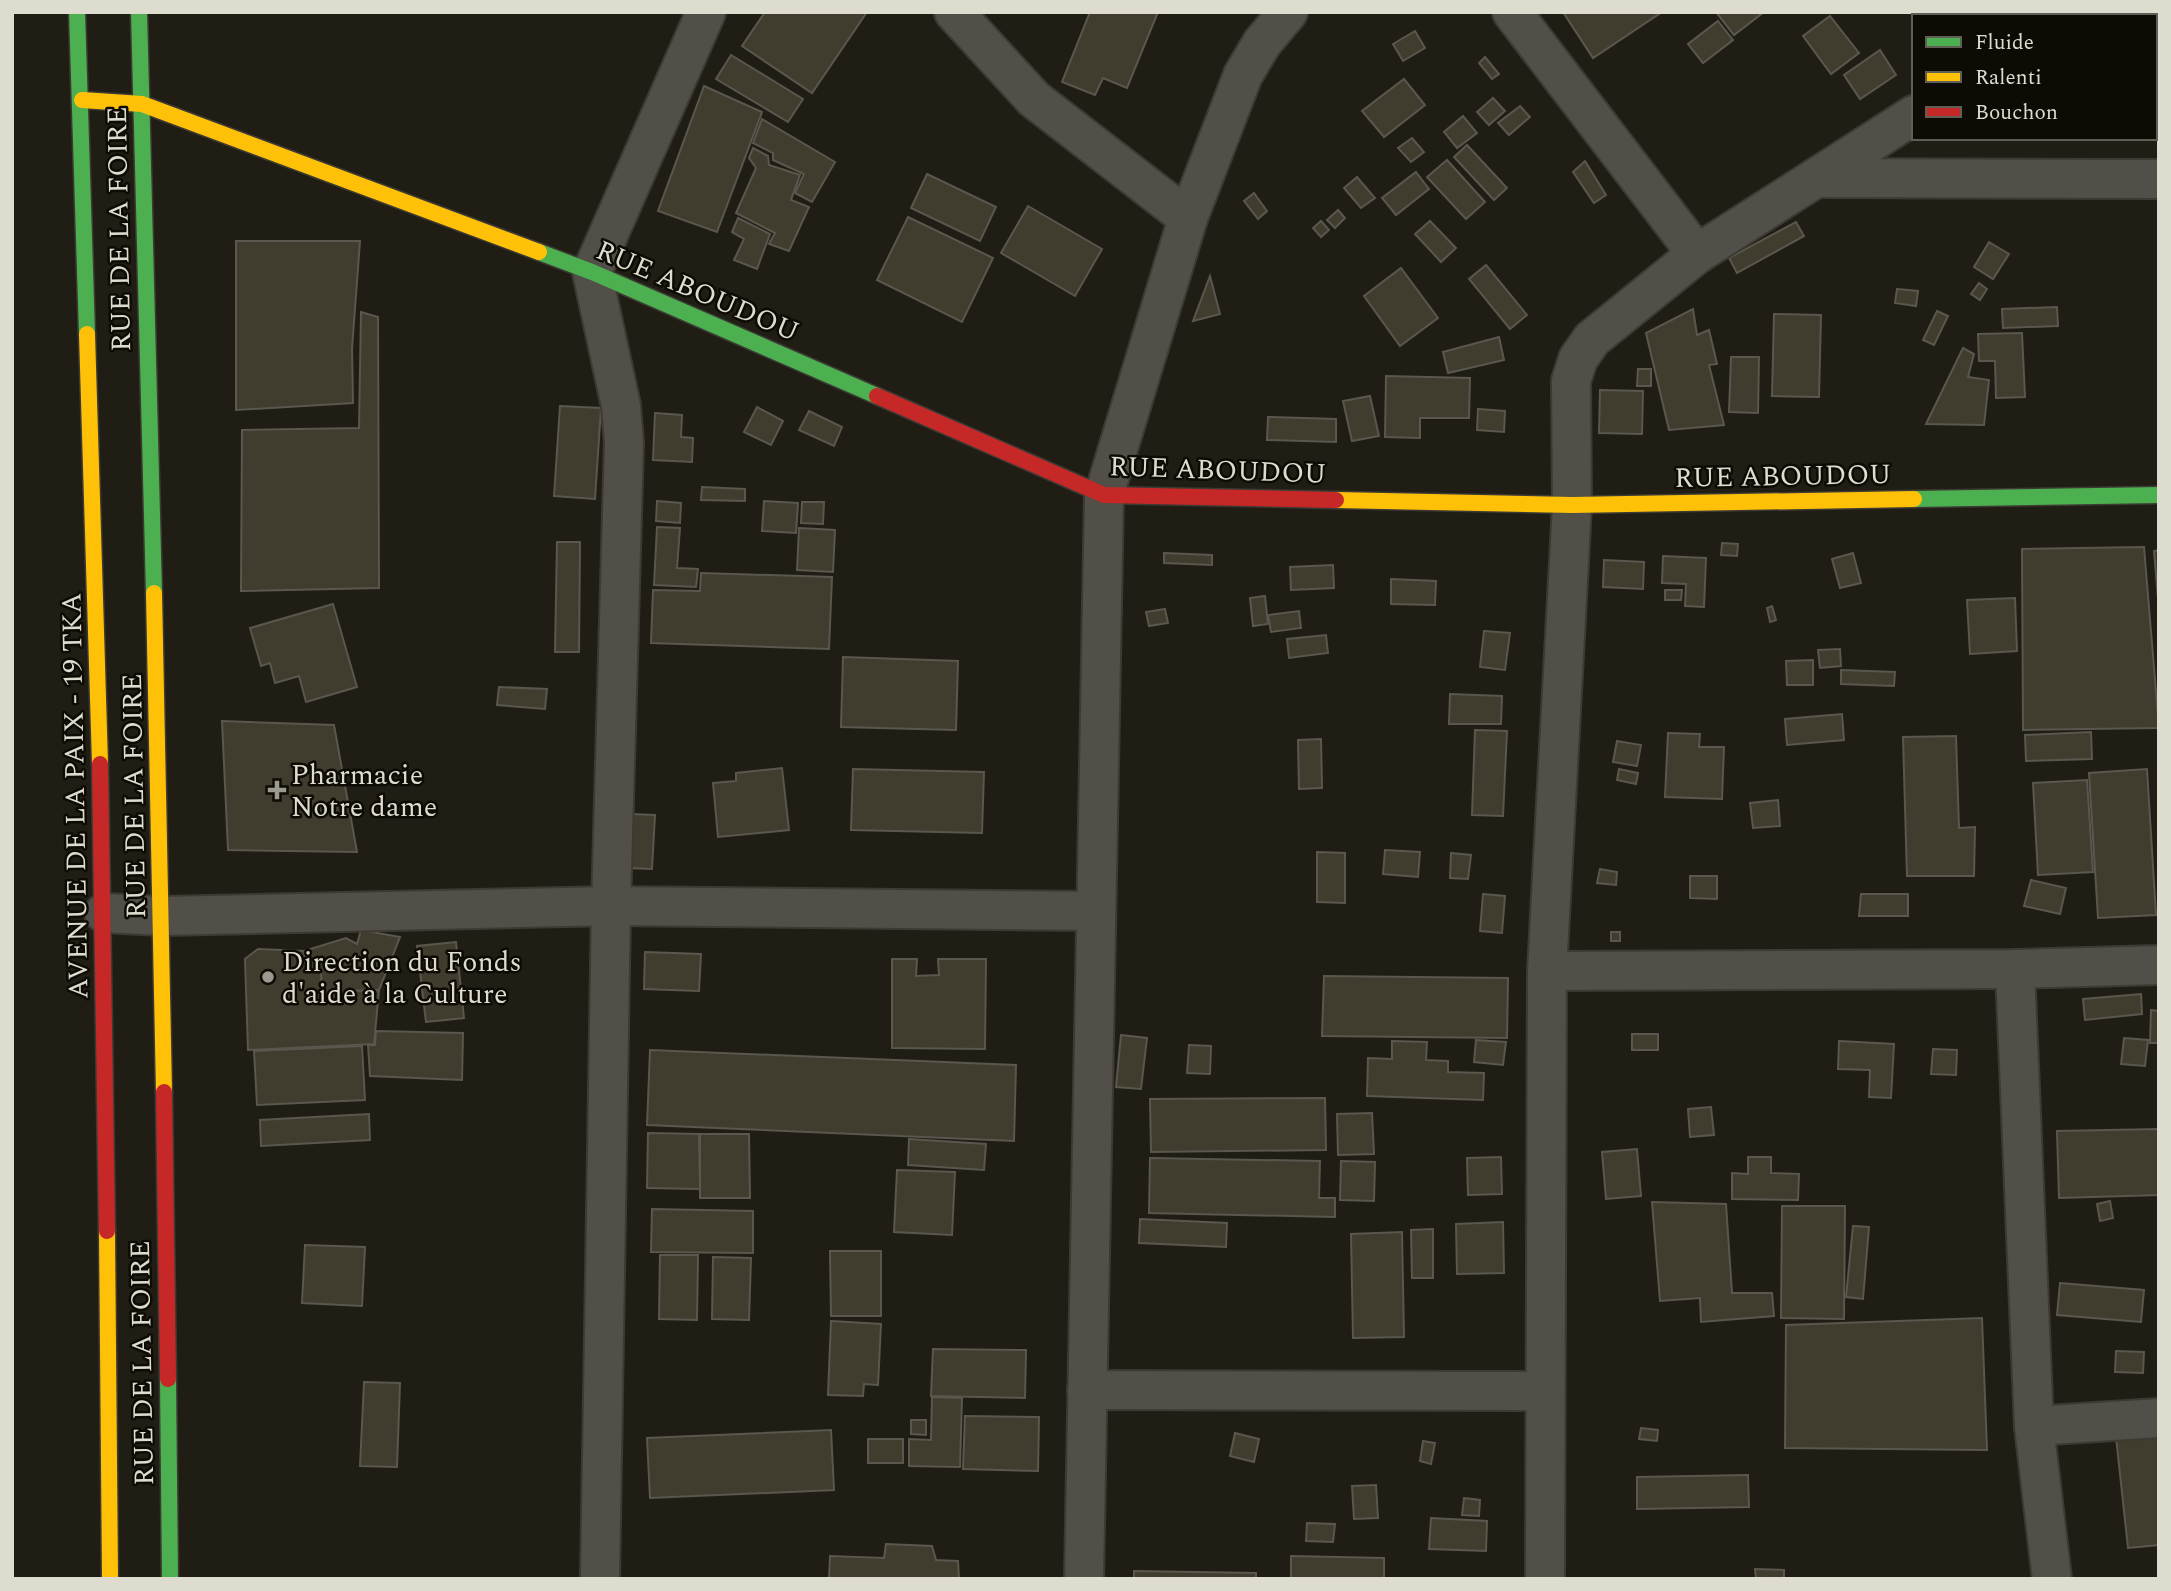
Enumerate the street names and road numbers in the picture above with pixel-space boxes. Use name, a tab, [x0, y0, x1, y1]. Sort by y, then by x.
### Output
street label: RUE DE LA FOIRE	[96, 106, 143, 352]
street label: RUE ABOUDOU	[589, 229, 806, 354]
street label: RUE ABOUDOU	[1109, 445, 1327, 496]
street label: RUE ABOUDOU	[1674, 453, 1892, 500]
street label: AVENUE DE LA PAIX - 19 TKA	[50, 592, 101, 1000]
street label: RUE DE LA FOIRE	[111, 673, 158, 919]
street label: RUE DE LA FOIRE	[119, 1240, 166, 1486]

